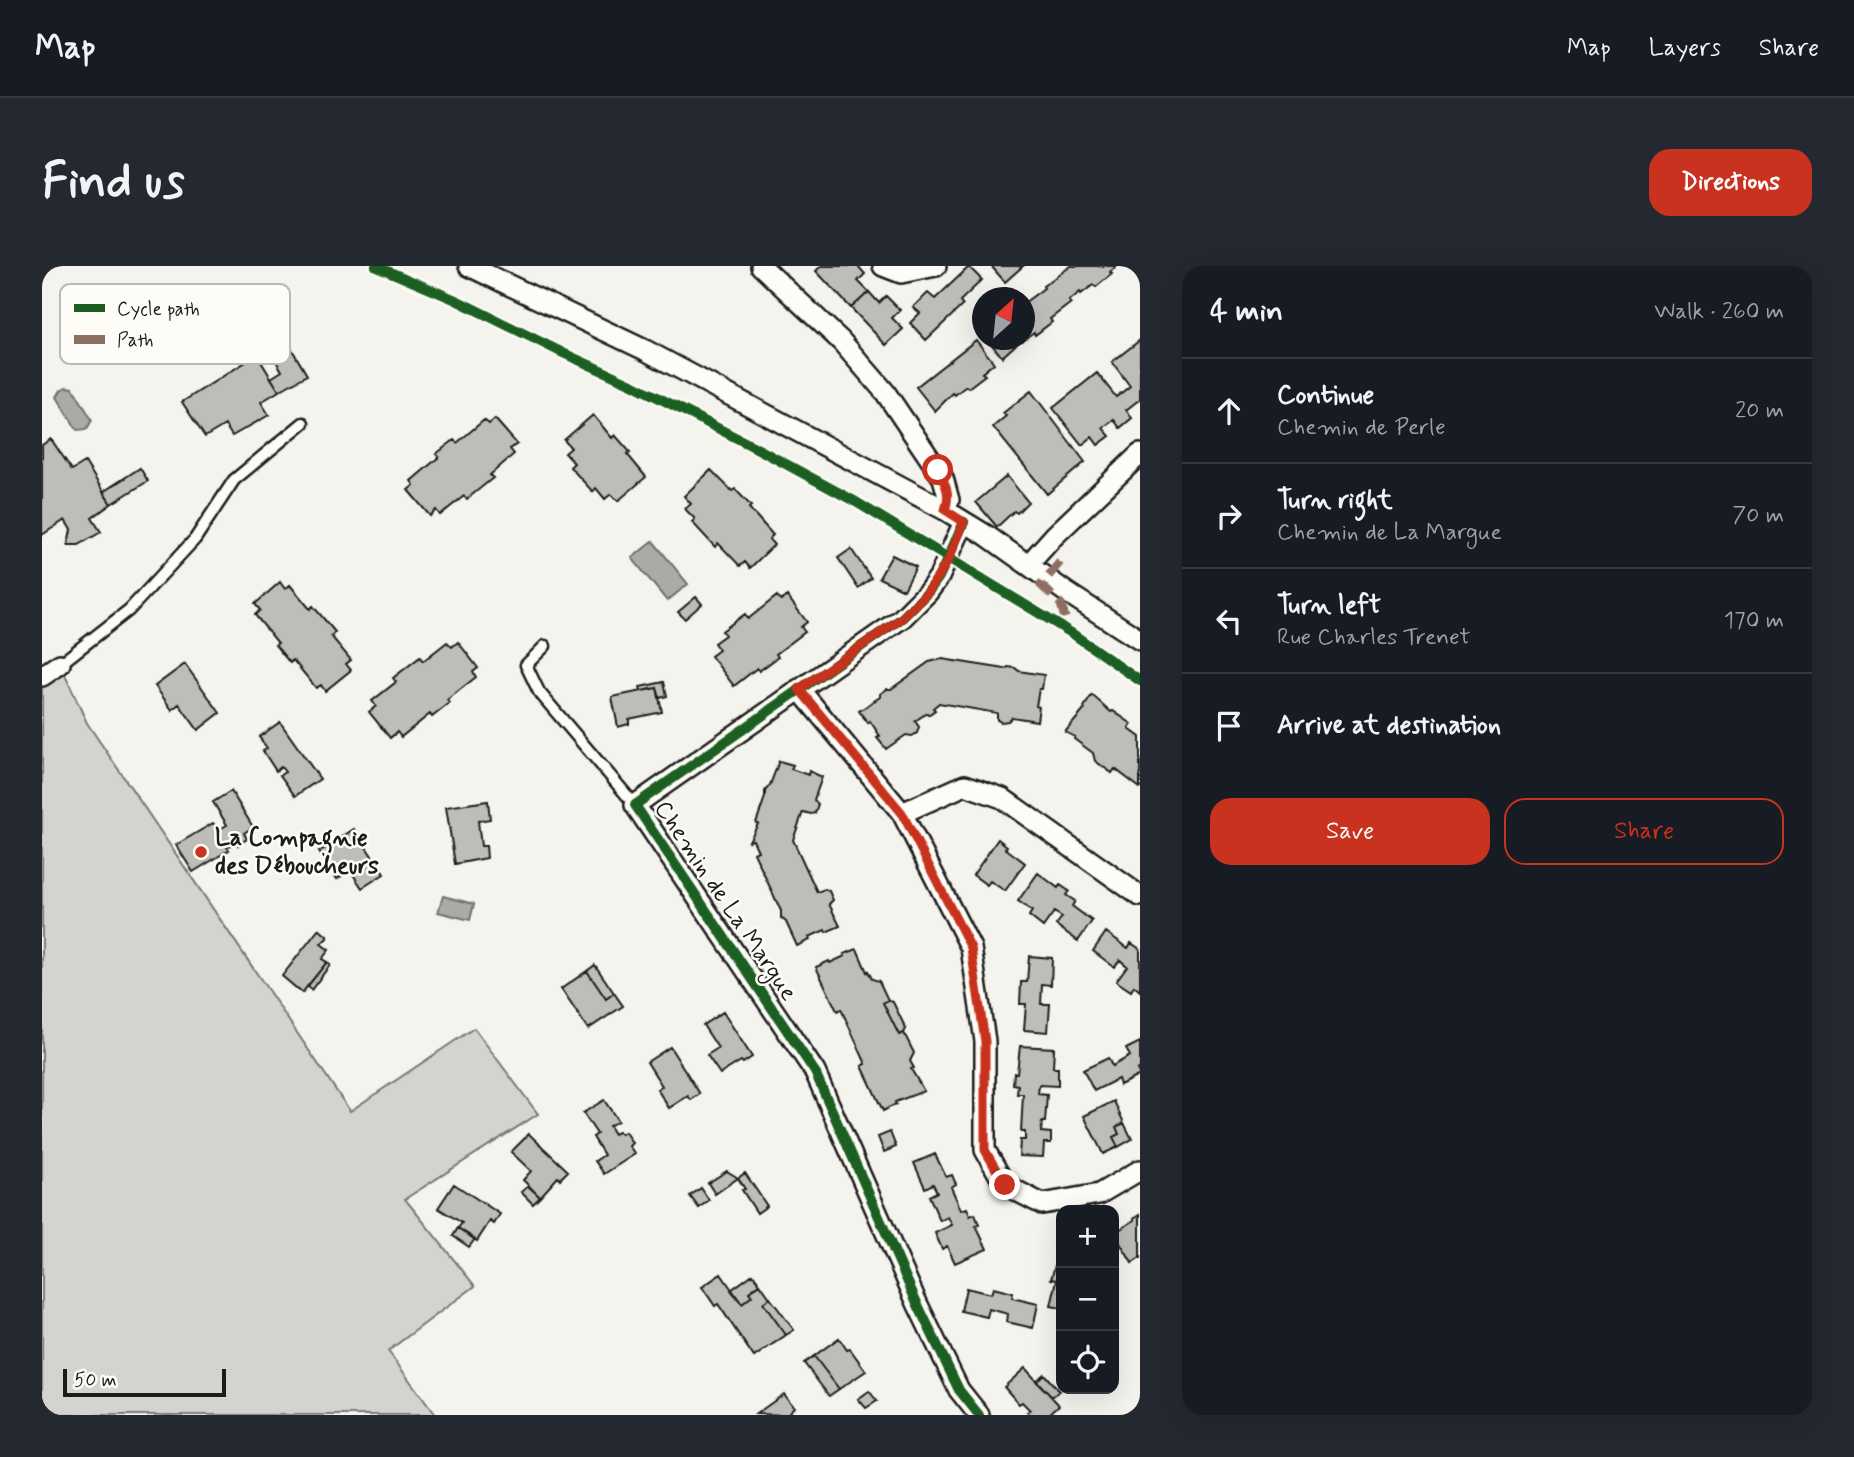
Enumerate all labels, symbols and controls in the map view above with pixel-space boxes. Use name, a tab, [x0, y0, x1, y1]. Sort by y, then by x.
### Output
text: Map	[35, 26, 95, 70]
text: Map	[1567, 33, 1611, 64]
text: Layers	[1649, 33, 1721, 64]
text: Share	[1759, 33, 1819, 64]
button: Directions	[1649, 149, 1812, 216]
text: Find us	[42, 150, 185, 215]
legend	[60, 284, 290, 364]
north arrow	[972, 287, 1035, 350]
text: 4 min	[1210, 292, 1283, 331]
text: Cycle path	[117, 297, 200, 322]
text: Walk · 260 m	[1654, 297, 1784, 327]
text: Path	[117, 328, 154, 353]
text: Continue	[1277, 379, 1374, 413]
icon: ahead	[1210, 392, 1248, 430]
text: 20 m	[1735, 396, 1784, 426]
text: Chemin de Perle	[1277, 413, 1446, 443]
route start	[922, 454, 953, 485]
text: Turn right	[1277, 484, 1393, 518]
icon: right	[1210, 497, 1248, 535]
text: 70 m	[1732, 501, 1784, 531]
text: Chemin de La Margue	[1277, 518, 1502, 548]
text: Turn left	[1277, 589, 1381, 623]
icon: left	[1210, 602, 1248, 640]
text: 170 m	[1724, 606, 1784, 636]
text: Rue Charles Trenet	[1277, 623, 1470, 653]
icon: arrive	[1210, 707, 1248, 745]
text: Arrive at destination	[1277, 709, 1501, 743]
street label: Chemin de La Margue	[645, 795, 804, 1008]
button: Save	[1210, 798, 1490, 865]
button: Share	[1504, 798, 1784, 865]
place label: La Compagnie des Déboucheurs	[215, 823, 379, 882]
marker: La Compagnie des Déboucheurs	[193, 844, 209, 860]
route end	[989, 1169, 1020, 1200]
map controls	[1056, 1205, 1119, 1394]
button: +	[1056, 1205, 1119, 1268]
button: −	[1056, 1268, 1119, 1331]
button: locate	[1056, 1331, 1119, 1394]
scale bar	[63, 1366, 226, 1398]
text: 50 m	[74, 1368, 117, 1393]

